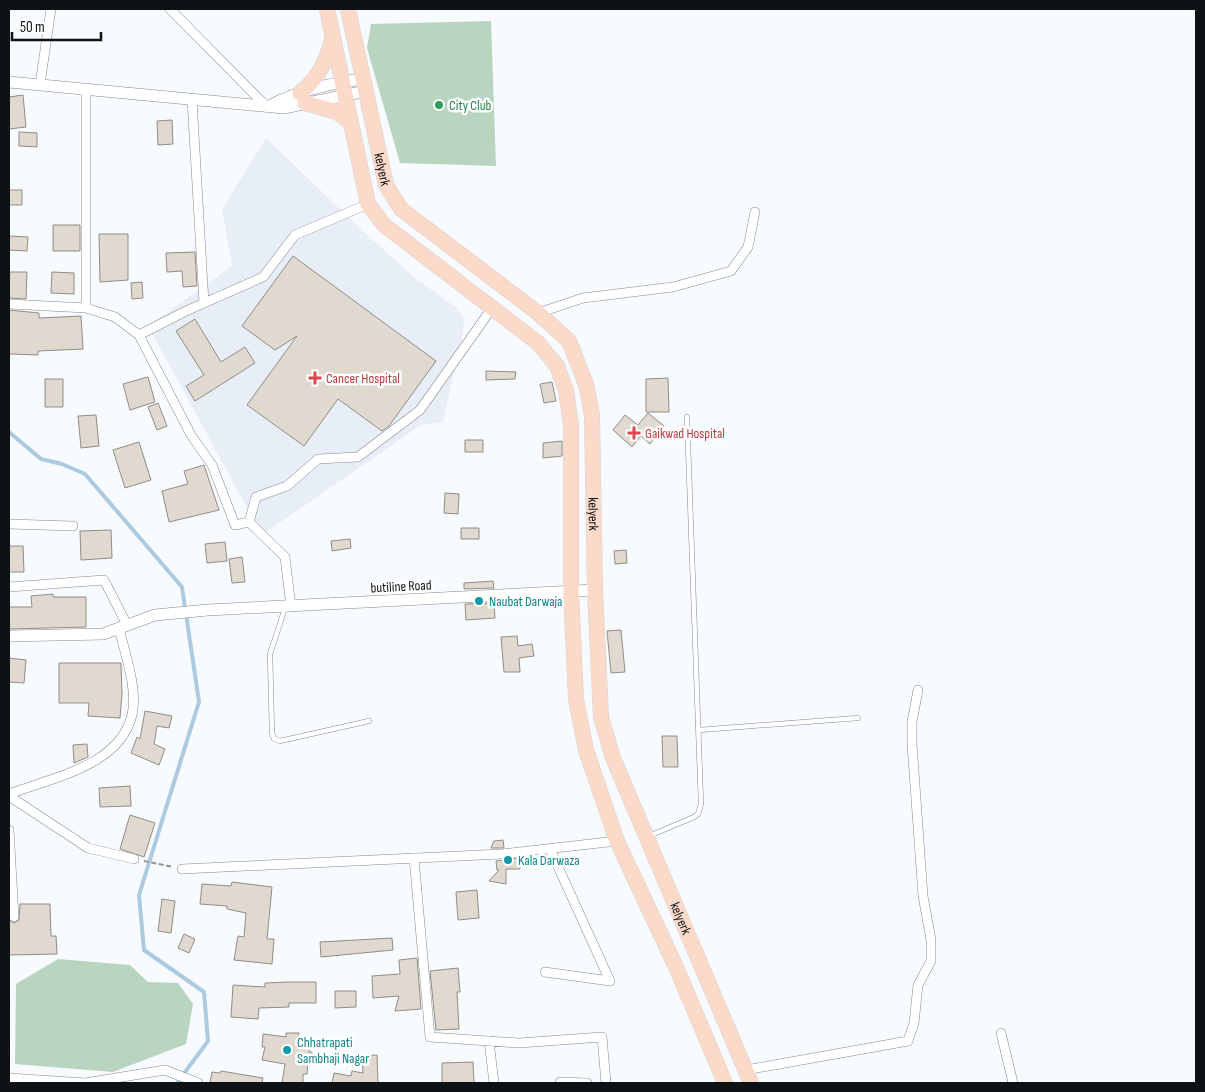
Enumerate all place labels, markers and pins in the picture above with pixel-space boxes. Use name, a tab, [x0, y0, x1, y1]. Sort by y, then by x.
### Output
place label: City Club	[449, 97, 492, 114]
marker: City Club	[433, 99, 445, 111]
place label: Cancer Hospital	[326, 370, 400, 387]
marker: Cancer Hospital	[308, 371, 322, 385]
place label: Gaikwad Hospital	[645, 425, 725, 442]
marker: Gaikwad Hospital	[627, 426, 641, 440]
place label: Naubat Darwaja	[489, 593, 562, 610]
marker: Naubat Darwaja	[473, 595, 485, 607]
place label: Kala Darwaza	[518, 852, 580, 869]
marker: Kala Darwaza	[502, 854, 514, 866]
place label: Chhatrapati Sambhaji Nagar	[297, 1034, 369, 1067]
marker: Chhatrapati Sambhaji Nagar	[281, 1044, 293, 1056]

